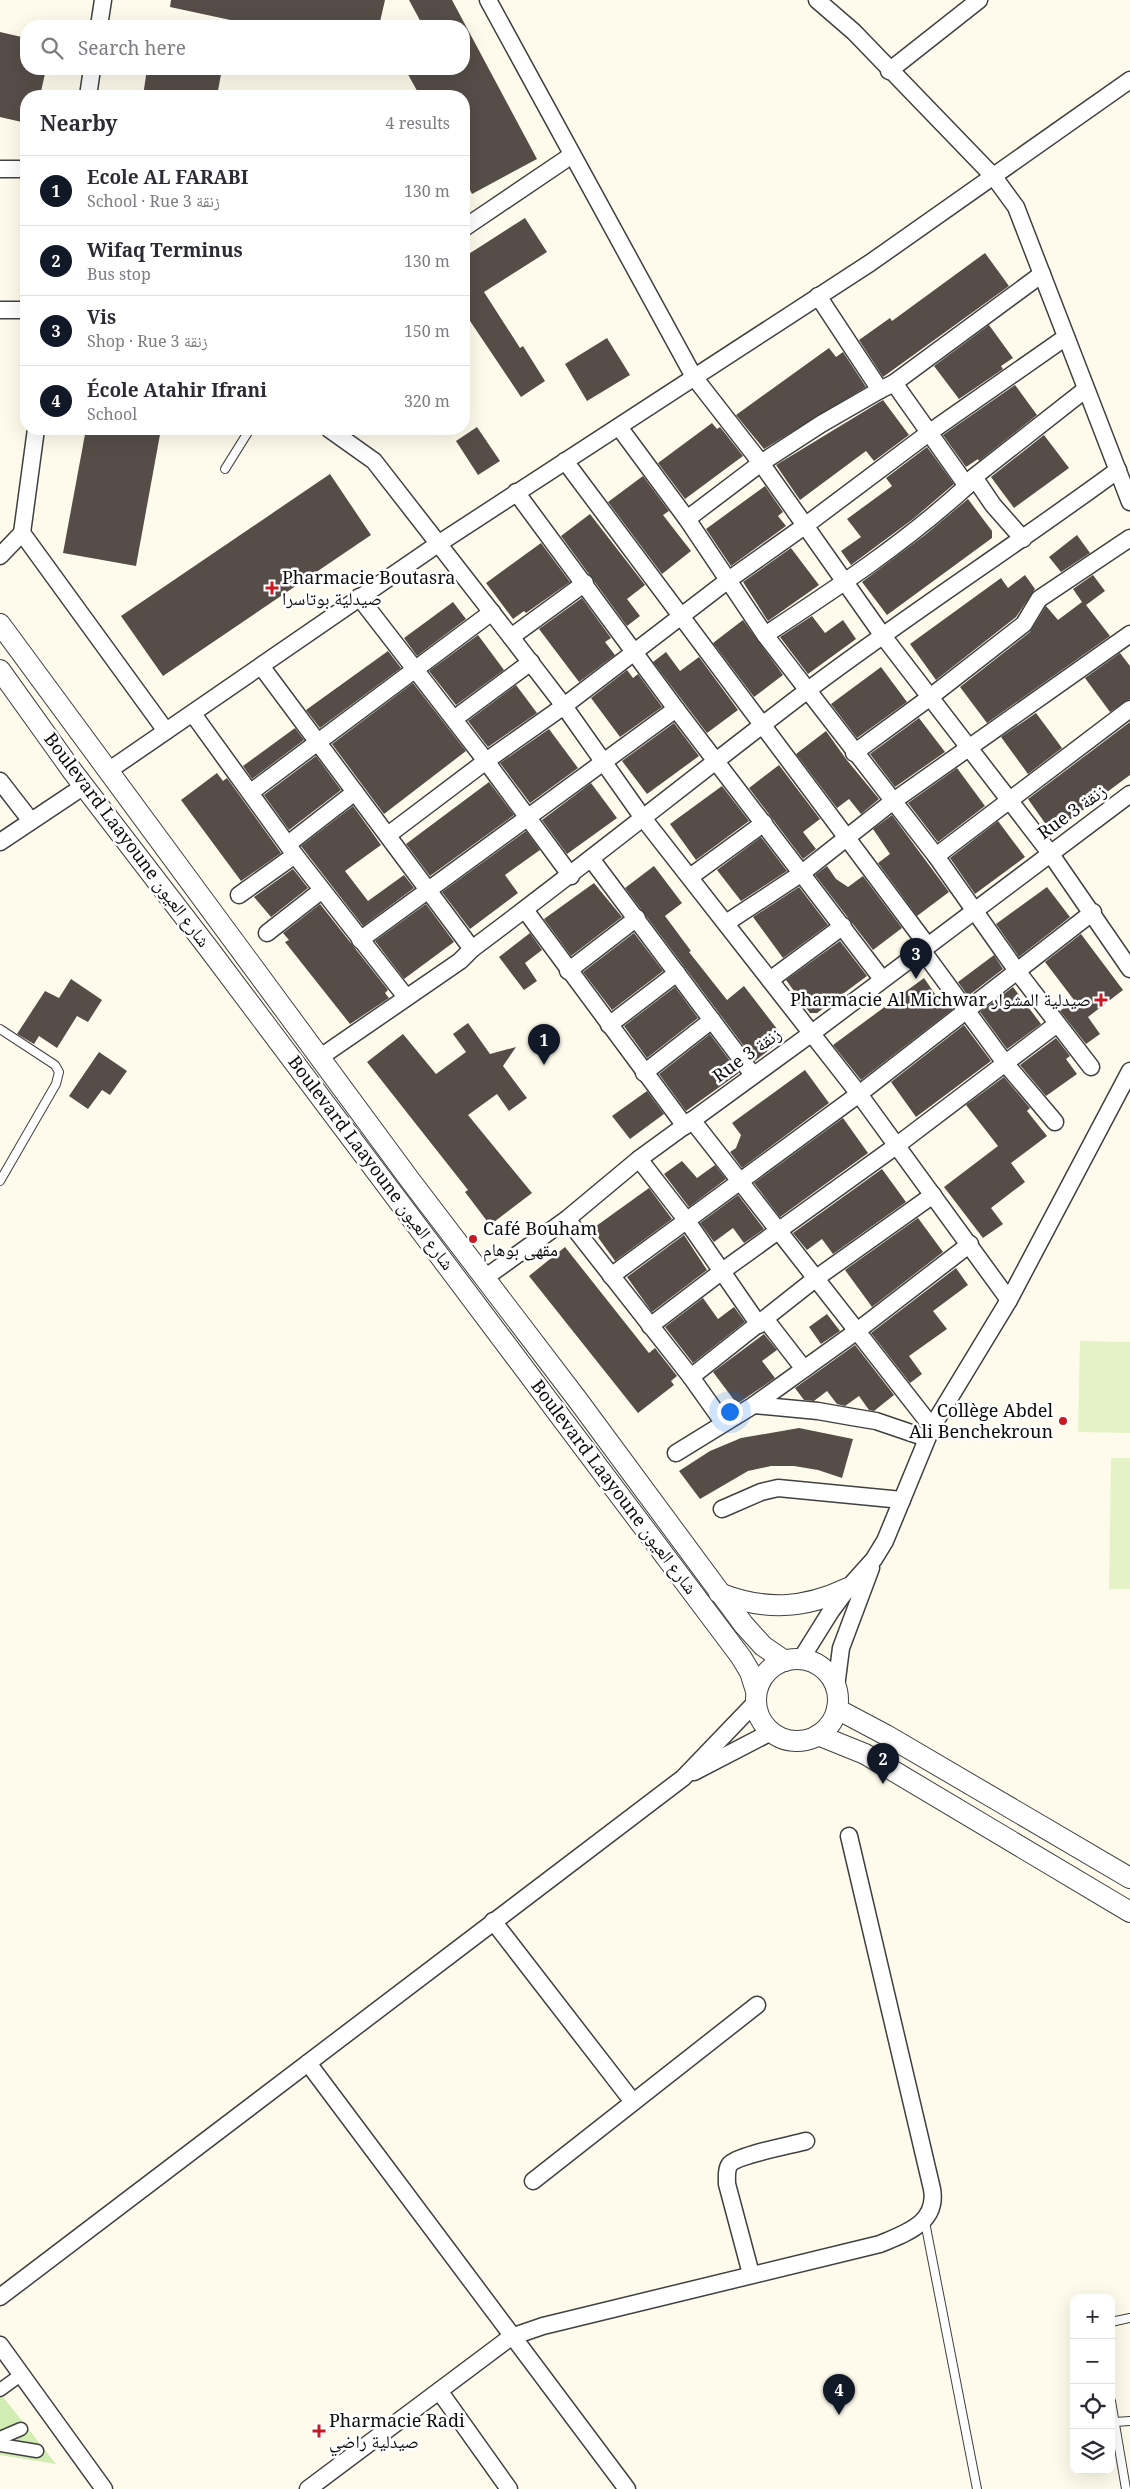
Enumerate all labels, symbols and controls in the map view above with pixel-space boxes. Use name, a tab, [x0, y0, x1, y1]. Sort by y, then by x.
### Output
search box	[20, 20, 470, 75]
icon: search	[38, 34, 66, 62]
text: Search here	[78, 35, 186, 61]
text: Nearby	[40, 109, 118, 137]
text: 4 results	[386, 112, 450, 134]
text: Ecole AL FARABI	[87, 164, 248, 190]
text: 1	[51, 180, 61, 202]
text: 130 m	[404, 180, 450, 202]
text: School · Rue 3 زنقة	[87, 190, 220, 212]
text: Wifaq Terminus	[87, 237, 243, 263]
text: 2	[51, 250, 61, 272]
text: 130 m	[404, 250, 450, 272]
text: Bus stop	[87, 263, 151, 285]
text: Vis	[87, 304, 116, 330]
text: 3	[51, 320, 61, 342]
text: 150 m	[404, 320, 450, 342]
text: Shop · Rue 3 زنقة	[87, 330, 208, 352]
text: École Atahir Ifrani	[87, 377, 267, 403]
text: 4	[51, 390, 61, 412]
text: 320 m	[404, 390, 450, 412]
text: School	[87, 403, 137, 425]
place label: Pharmacie Boutasra صيدلية بوتاسرا	[282, 565, 455, 610]
marker: Pharmacie Boutasra صيدلية بوتاسرا	[266, 582, 278, 594]
street label: Boulevard Laayoune شارع العيون	[39, 727, 216, 951]
street label: Rue 3 زنقة	[1032, 778, 1111, 844]
pin: 3	[900, 938, 932, 979]
place label: Pharmacie Al Michwar صيدلية المشوار	[790, 987, 1091, 1011]
marker: Pharmacie Al Michwar صيدلية المشوار	[1095, 994, 1107, 1006]
street label: Rue 3 زنقة	[707, 1021, 786, 1087]
pin: 1	[528, 1024, 560, 1065]
street label: Boulevard Laayoune شارع العيون	[283, 1050, 460, 1274]
place label: Café Bouham مقهى بوهام	[483, 1216, 597, 1262]
marker: Café Bouham مقهى بوهام	[467, 1233, 479, 1245]
street label: Boulevard Laayoune شارع العيون	[526, 1374, 703, 1598]
place label: Collège Abdel Ali Benchekroun	[909, 1398, 1053, 1443]
your location	[717, 1399, 743, 1425]
marker: Collège Abdel Ali Benchekroun	[1057, 1415, 1069, 1427]
pin: 2	[867, 1743, 899, 1784]
map controls	[1070, 2294, 1115, 2474]
button: +	[1070, 2294, 1115, 2339]
button: −	[1070, 2339, 1115, 2384]
pin: 4	[823, 2374, 855, 2415]
button: locate	[1070, 2384, 1115, 2429]
place label: Pharmacie Radi صيدلية راضي	[329, 2408, 465, 2457]
marker: Pharmacie Radi صيدلية راضي	[313, 2425, 325, 2437]
button: layers	[1070, 2429, 1115, 2474]

